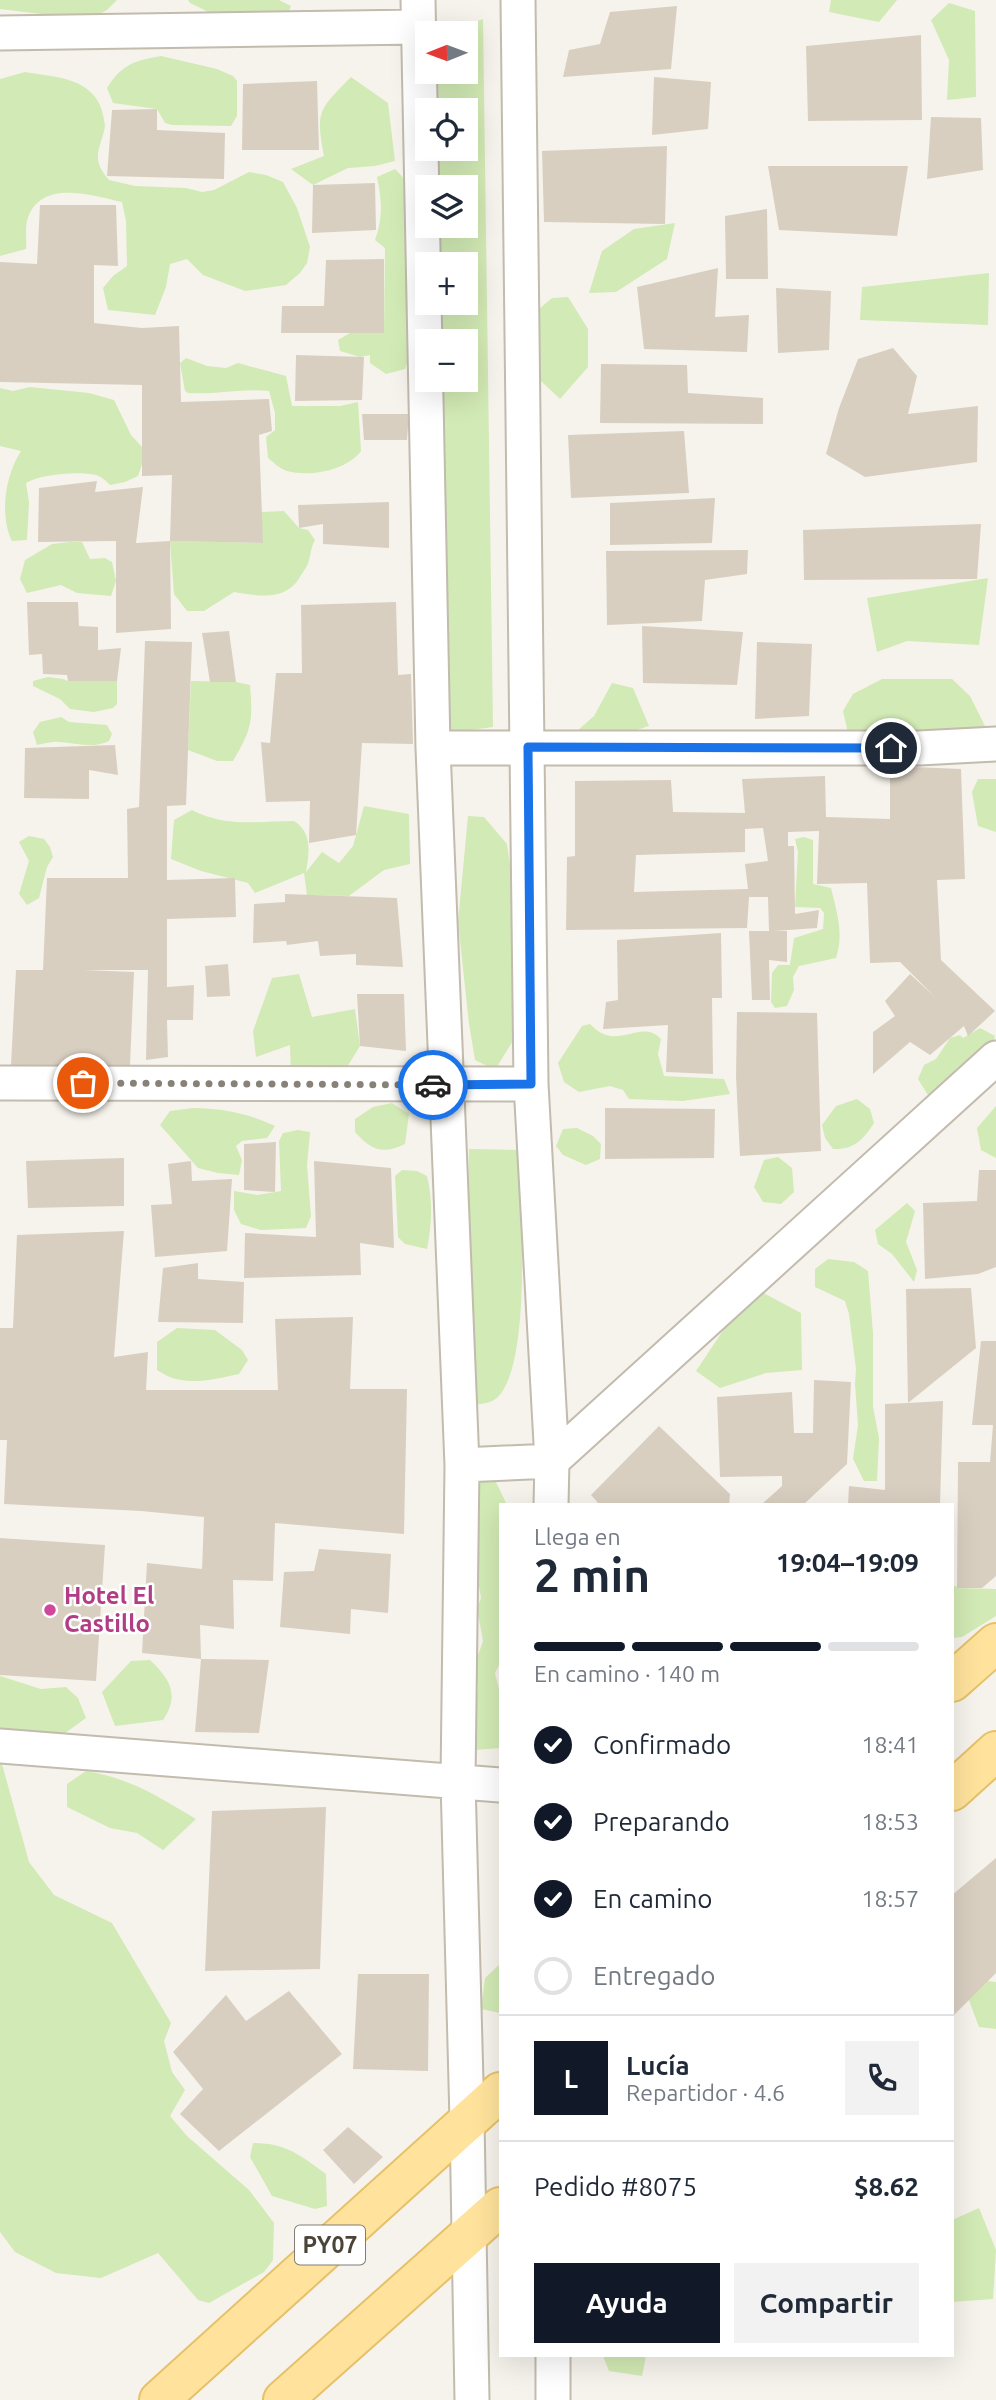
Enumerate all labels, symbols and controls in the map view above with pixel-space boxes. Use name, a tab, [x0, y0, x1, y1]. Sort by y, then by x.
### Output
north arrow	[415, 21, 478, 84]
map controls	[415, 21, 478, 392]
button: locate	[415, 98, 478, 161]
button: layers	[415, 175, 478, 238]
button: +	[415, 252, 478, 315]
button: −	[415, 329, 478, 392]
pin	[861, 718, 921, 778]
icon: home	[872, 729, 910, 767]
courier	[398, 1050, 468, 1120]
pin	[53, 1053, 113, 1113]
icon: bag	[64, 1064, 102, 1102]
icon: car	[414, 1066, 452, 1104]
text: Llega en	[534, 1524, 621, 1549]
text: 19:04–19:09	[776, 1548, 919, 1577]
text: 2 min	[534, 1549, 650, 1601]
place label: Hotel El Castillo	[64, 1582, 154, 1637]
marker: Hotel El Castillo	[42, 1602, 58, 1618]
text: En camino · 140 m	[534, 1661, 720, 1686]
icon: check	[534, 1726, 572, 1764]
text: Confirmado	[593, 1730, 731, 1759]
text: 18:41	[861, 1732, 919, 1757]
icon: check	[534, 1803, 572, 1841]
text: Preparando	[593, 1807, 730, 1836]
text: 18:53	[861, 1809, 919, 1834]
icon: check	[534, 1880, 572, 1918]
text: En camino	[593, 1884, 713, 1913]
text: 18:57	[861, 1886, 919, 1911]
text: Entregado	[593, 1961, 716, 1990]
button: phone	[845, 2041, 919, 2115]
text: Lucía	[626, 2051, 690, 2080]
text: L	[564, 2064, 578, 2093]
text: Repartidor · 4.6	[626, 2080, 785, 2105]
text: Pedido #8075	[534, 2172, 697, 2201]
text: $8.62	[854, 2172, 919, 2201]
road number: PY07	[295, 2226, 365, 2264]
button: Ayuda	[534, 2263, 720, 2343]
button: Compartir	[734, 2263, 919, 2343]

